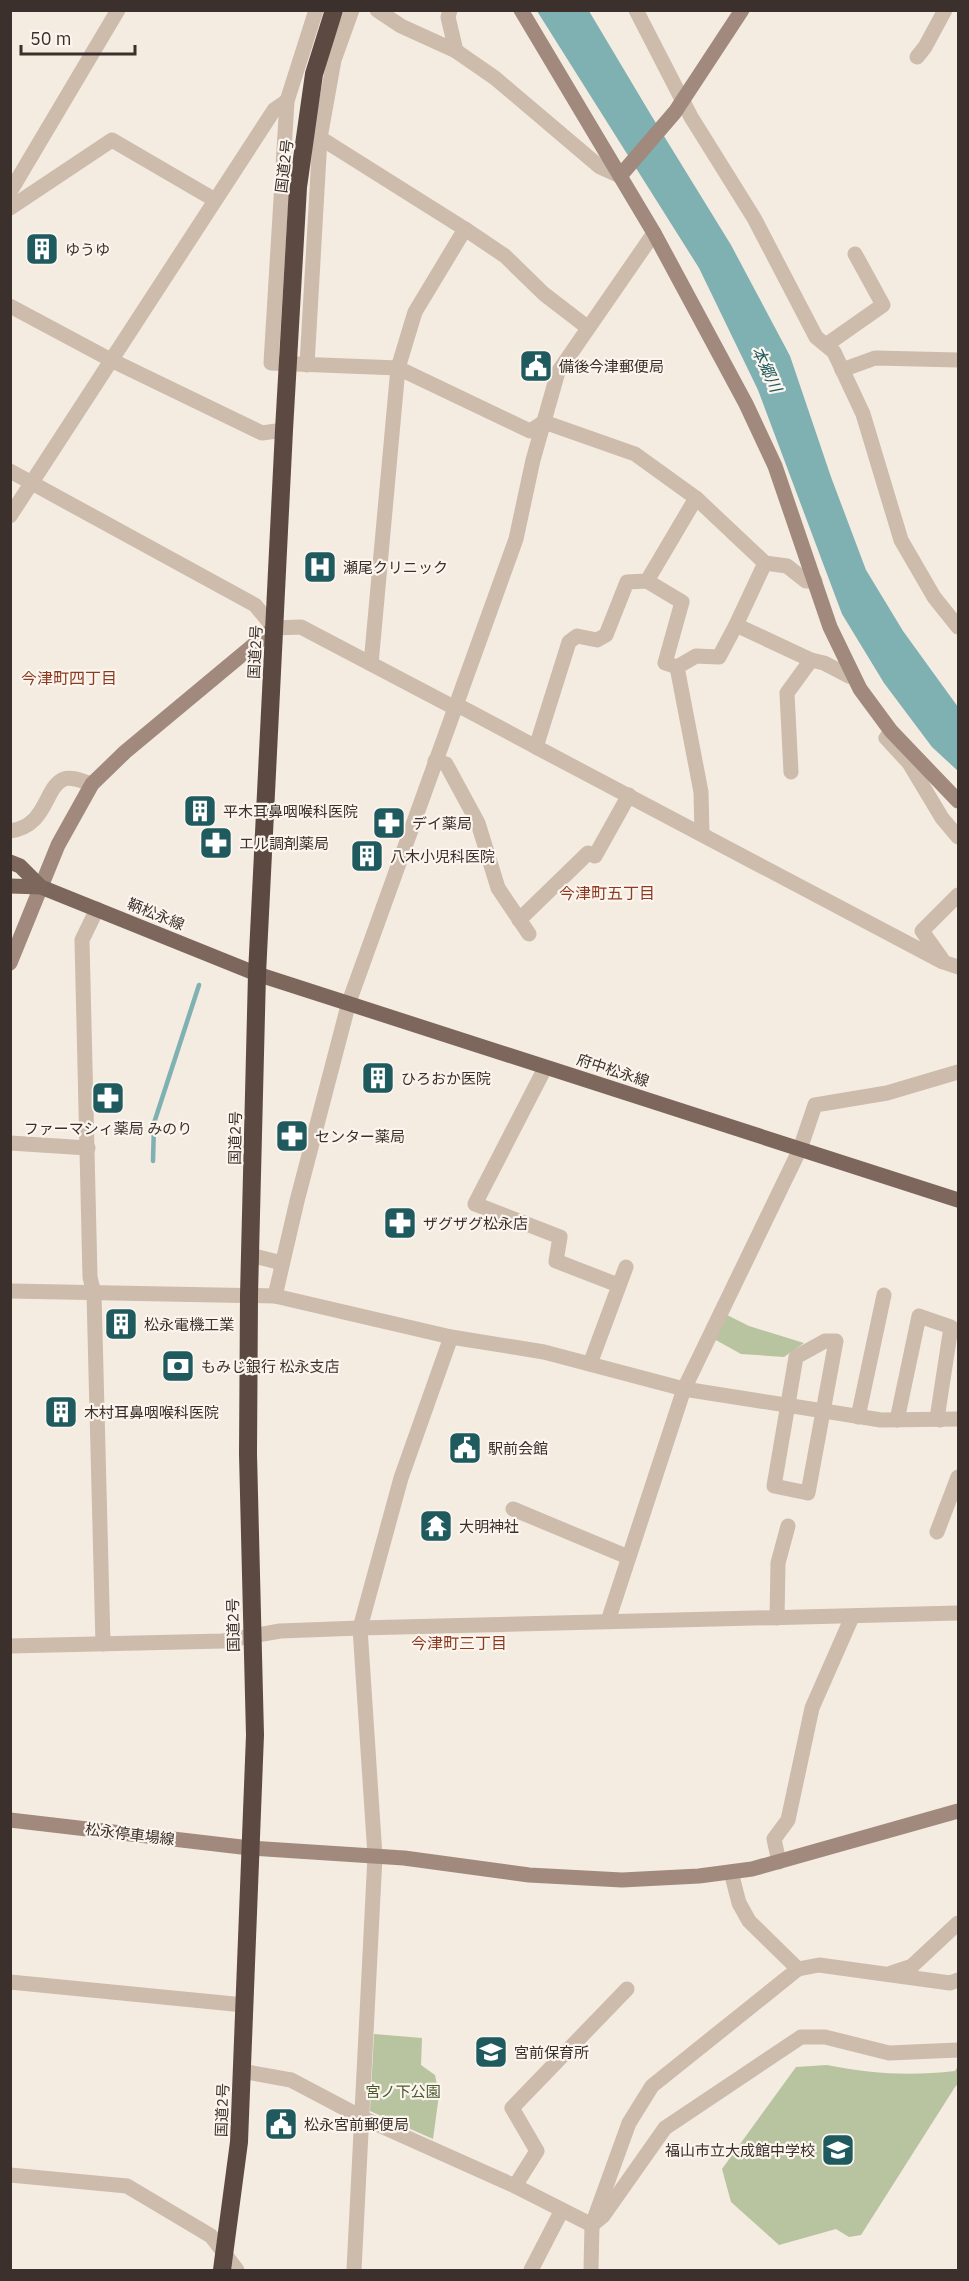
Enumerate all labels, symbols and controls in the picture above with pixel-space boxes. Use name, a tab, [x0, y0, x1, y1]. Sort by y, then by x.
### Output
scale bar	[21, 18, 135, 56]
text: 50 m	[30, 27, 72, 50]
street label: 国道2号	[271, 138, 297, 194]
building icon: ゆうゆ	[24, 231, 60, 267]
place label: ゆうゆ	[65, 240, 110, 259]
water label: 本郷川	[748, 343, 787, 397]
public building icon: 備後今津郵便局	[518, 348, 554, 384]
place label: 備後今津郵便局	[559, 357, 664, 376]
hospital icon: 瀬尾クリニック	[302, 549, 338, 585]
place label: 瀬尾クリニック	[343, 558, 448, 577]
street label: 国道2号	[244, 625, 266, 679]
district label: 今津町四丁目	[21, 668, 117, 688]
building icon: 平木耳鼻咽喉科医院	[182, 793, 218, 829]
place label: 平木耳鼻咽喉科医院	[223, 802, 358, 821]
pharmacy icon: デイ薬局	[371, 805, 407, 841]
place label: デイ薬局	[412, 814, 472, 833]
pharmacy icon: エル調剤薬局	[198, 825, 234, 861]
place label: エル調剤薬局	[239, 834, 329, 853]
building icon: 八木小児科医院	[349, 838, 385, 874]
place label: 八木小児科医院	[390, 847, 495, 866]
district label: 今津町五丁目	[559, 883, 655, 903]
street label: 鞆松永線	[125, 894, 187, 934]
street label: 府中松永線	[574, 1049, 652, 1091]
building icon: ひろおか医院	[360, 1060, 396, 1096]
place label: ひろおか医院	[401, 1069, 491, 1088]
pharmacy icon: ファーマシィ薬局 みのり	[90, 1080, 126, 1116]
street label: 国道2号	[225, 1111, 245, 1165]
pharmacy icon: センター薬局	[274, 1118, 310, 1154]
place label: ファーマシィ薬局 みのり	[24, 1119, 192, 1138]
place label: センター薬局	[315, 1127, 405, 1146]
pharmacy icon: ザグザグ松永店	[382, 1205, 418, 1241]
place label: ザグザグ松永店	[423, 1214, 528, 1233]
building icon: 松永電機工業	[103, 1306, 139, 1342]
place label: 松永電機工業	[144, 1315, 234, 1334]
bank icon: もみじ銀行 松永支店	[160, 1348, 196, 1384]
place label: もみじ銀行 松永支店	[201, 1357, 340, 1376]
building icon: 木村耳鼻咽喉科医院	[43, 1394, 79, 1430]
place label: 木村耳鼻咽喉科医院	[84, 1403, 219, 1422]
public building icon: 駅前会館	[447, 1430, 483, 1466]
place label: 駅前会館	[488, 1439, 548, 1458]
temple icon: 大明神社	[418, 1508, 454, 1544]
place label: 大明神社	[459, 1517, 519, 1536]
street label: 国道2号	[223, 1598, 243, 1652]
district label: 今津町三丁目	[411, 1633, 507, 1653]
street label: 松永停車場線	[84, 1819, 176, 1849]
school or university icon: 宮前保育所	[473, 2034, 509, 2070]
place label: 宮前保育所	[514, 2043, 589, 2062]
park label: 宮ノ下公園	[365, 2082, 441, 2101]
street label: 国道2号	[212, 2083, 232, 2137]
public building icon: 松永宮前郵便局	[263, 2106, 299, 2142]
place label: 松永宮前郵便局	[304, 2115, 409, 2134]
school or university icon: 福山市立大成館中学校	[820, 2132, 856, 2168]
place label: 福山市立大成館中学校	[665, 2141, 815, 2160]

